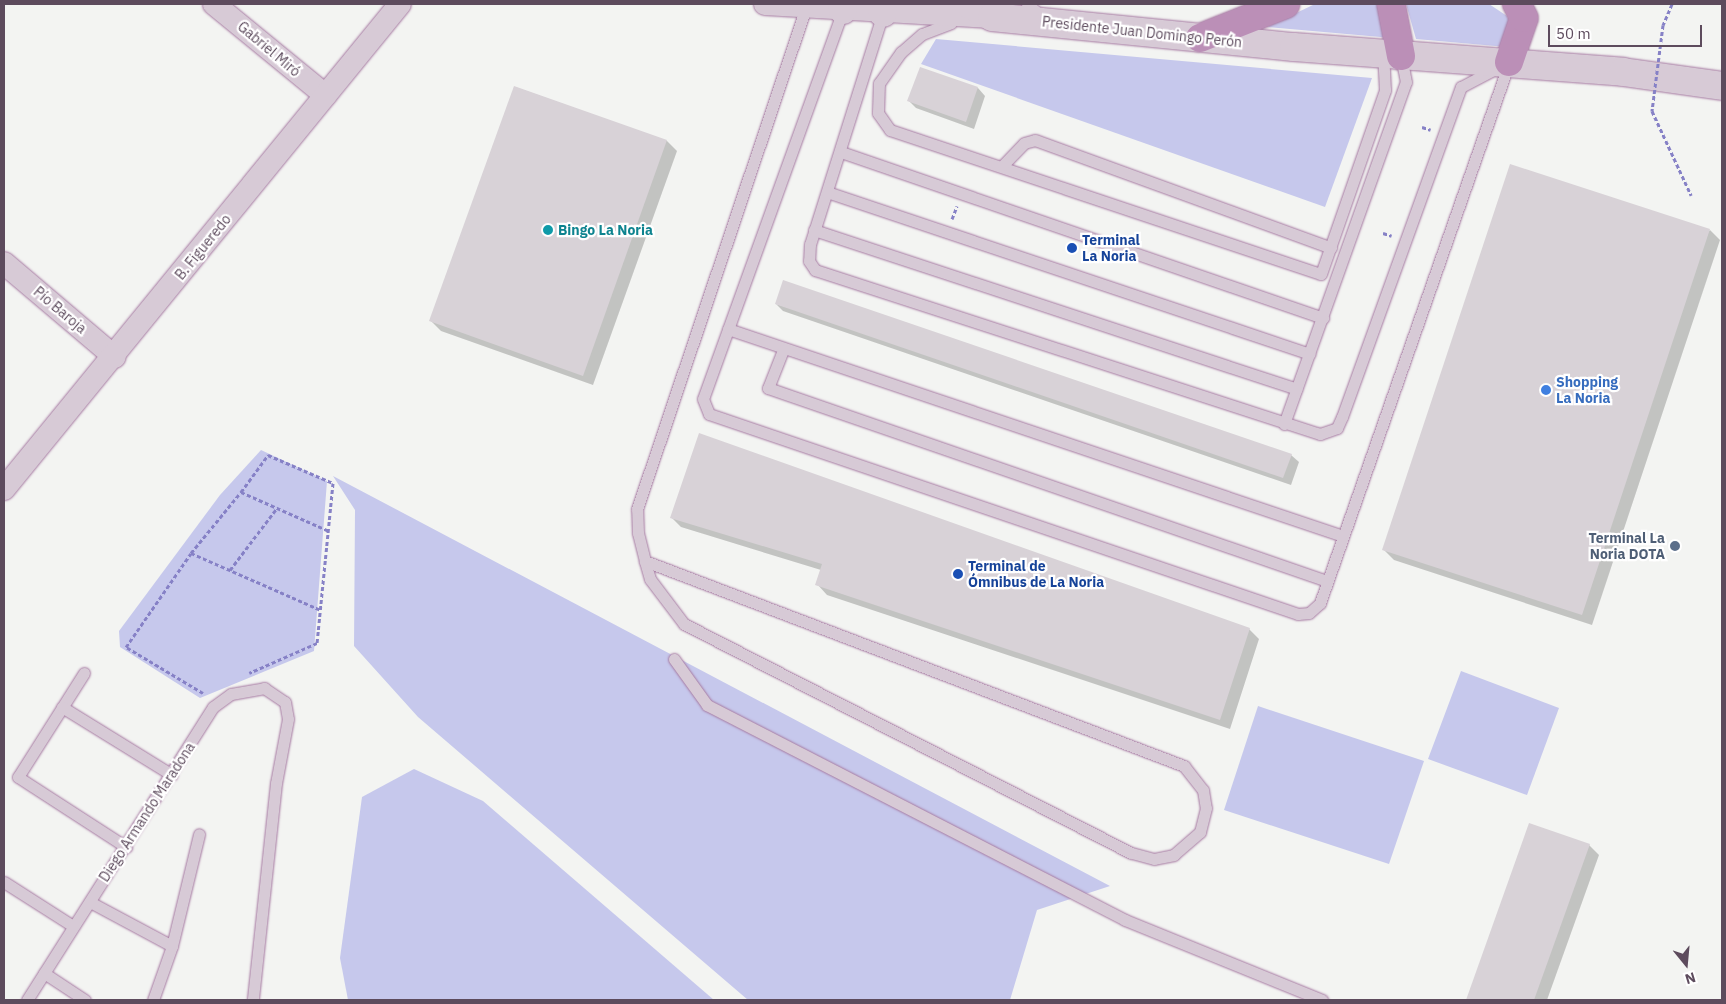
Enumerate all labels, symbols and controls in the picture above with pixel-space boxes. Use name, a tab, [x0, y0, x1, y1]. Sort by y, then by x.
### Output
street label: Presidente Juan Domingo Perón	[1041, 13, 1243, 51]
scale bar	[1551, 15, 1705, 47]
street label: Gabriel Miró	[234, 18, 304, 80]
text: 50 m	[1556, 24, 1591, 43]
street label: B. Figueredo	[172, 211, 234, 283]
place label: Bingo La Noria	[558, 222, 653, 238]
marker: Bingo La Noria	[542, 224, 554, 236]
place label: Terminal La Noria	[1082, 232, 1140, 264]
marker: Terminal La Noria	[1066, 242, 1078, 254]
street label: Pío Baroja	[30, 283, 90, 337]
place label: Shopping La Noria	[1556, 374, 1618, 407]
marker: Shopping La Noria	[1540, 384, 1552, 396]
place label: Terminal La Noria DOTA	[1588, 530, 1665, 562]
marker: Terminal La Noria DOTA	[1669, 540, 1681, 552]
place label: Terminal de Ómnibus de La Noria	[968, 558, 1104, 590]
marker: Terminal de Ómnibus de La Noria	[952, 568, 964, 580]
street label: Diego Armando Maradona	[96, 739, 198, 885]
north arrow	[1661, 939, 1711, 989]
text: N	[1683, 968, 1698, 988]

